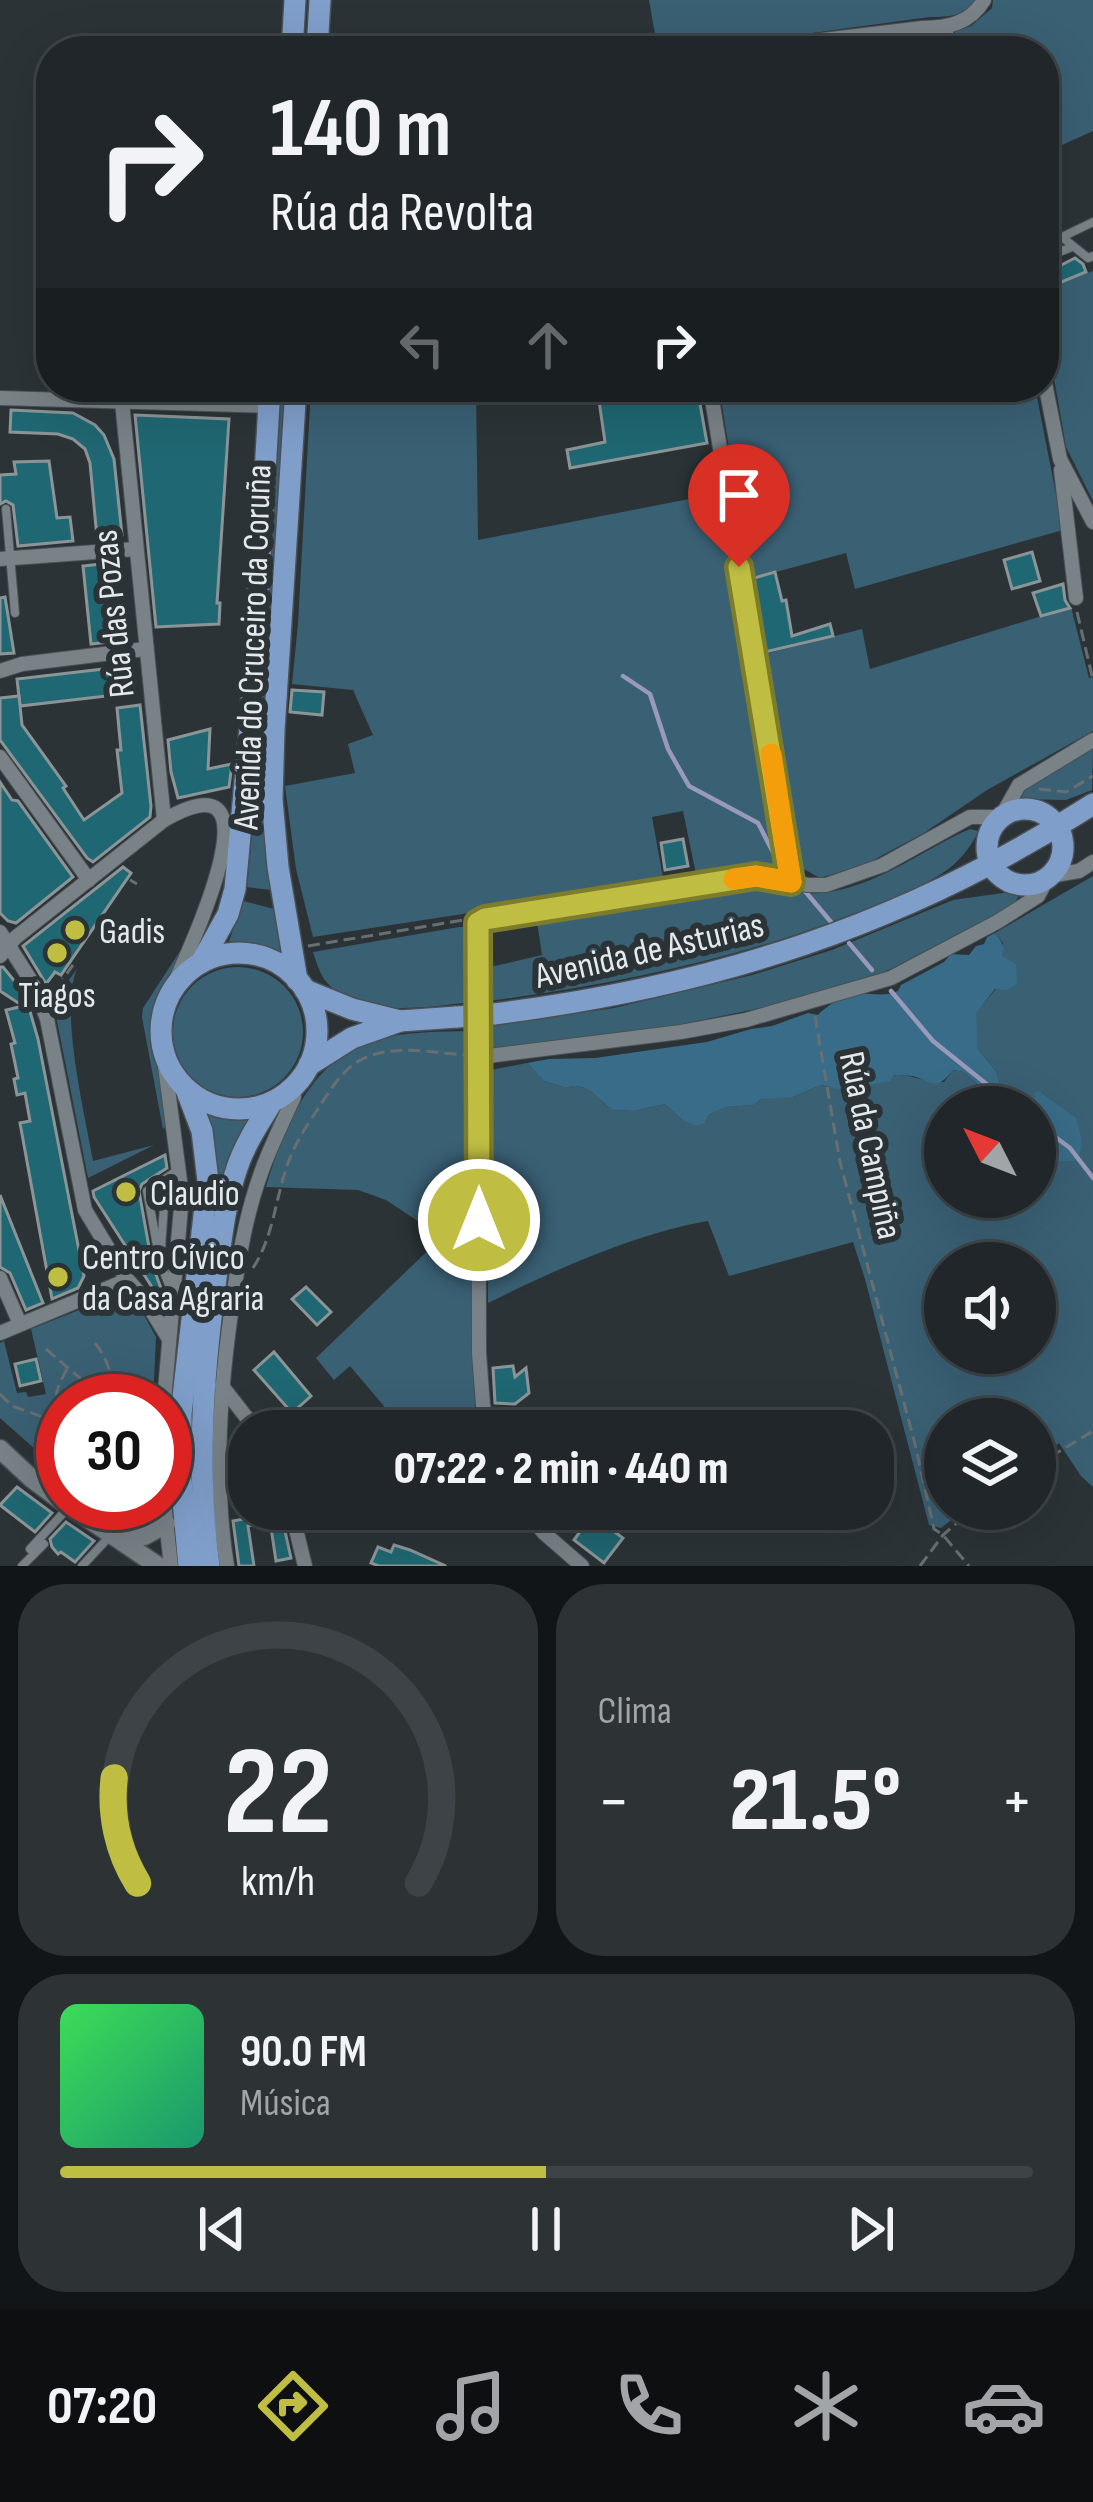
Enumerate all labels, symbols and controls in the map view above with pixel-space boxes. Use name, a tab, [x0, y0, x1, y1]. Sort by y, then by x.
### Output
text: 140 m	[270, 79, 451, 180]
icon: right	[72, 84, 228, 240]
text: Rúa da Revolta	[270, 181, 534, 246]
icon: left	[389, 312, 455, 378]
icon: ahead	[515, 312, 581, 378]
icon: right	[641, 312, 707, 378]
pin	[688, 444, 790, 567]
icon: arrive	[706, 462, 772, 528]
street label: Avenida do Cruceiro da Coruña	[226, 464, 281, 831]
street label: Rúa das Pozas	[84, 528, 145, 700]
street label: Avenida de Asturias	[530, 904, 768, 999]
place label: Gadis	[99, 911, 165, 954]
marker: Gadis	[62, 917, 88, 943]
marker: Tiagos	[44, 940, 70, 966]
place label: Tiagos	[18, 975, 96, 1018]
street label: Rúa da Campiña	[829, 1048, 910, 1243]
north arrow	[924, 1086, 1056, 1218]
map controls	[924, 1086, 1056, 1530]
position arrow	[416, 1157, 542, 1283]
place label: Claudio	[150, 1173, 240, 1216]
marker: Claudio	[113, 1179, 139, 1205]
place label: Centro Cívico da Casa Agraria	[82, 1237, 264, 1321]
button: sound	[924, 1242, 1056, 1374]
marker: Centro Cívico da Casa Agraria	[45, 1264, 71, 1290]
speed limit sign: 30	[36, 1374, 192, 1530]
button: layers	[924, 1398, 1056, 1530]
text: 07:22 · 2 min · 440 m	[394, 1442, 728, 1497]
text: Clima	[598, 1688, 672, 1735]
text: 22	[223, 1720, 332, 1869]
text: 21.5°	[730, 1748, 901, 1856]
text: −	[598, 1763, 630, 1842]
text: +	[1001, 1763, 1033, 1842]
text: km/h	[241, 1856, 315, 1908]
text: 90.0 FM	[240, 2025, 367, 2080]
text: Música	[240, 2080, 331, 2127]
icon: previous	[189, 2196, 255, 2262]
icon: pause	[513, 2196, 579, 2262]
icon: next	[838, 2196, 904, 2262]
icon: directions	[251, 2364, 335, 2448]
icon: music	[429, 2364, 513, 2448]
icon: phone	[607, 2364, 691, 2448]
icon: climate	[784, 2364, 868, 2448]
icon: car	[962, 2364, 1046, 2448]
text: 07:20	[47, 2374, 157, 2439]

